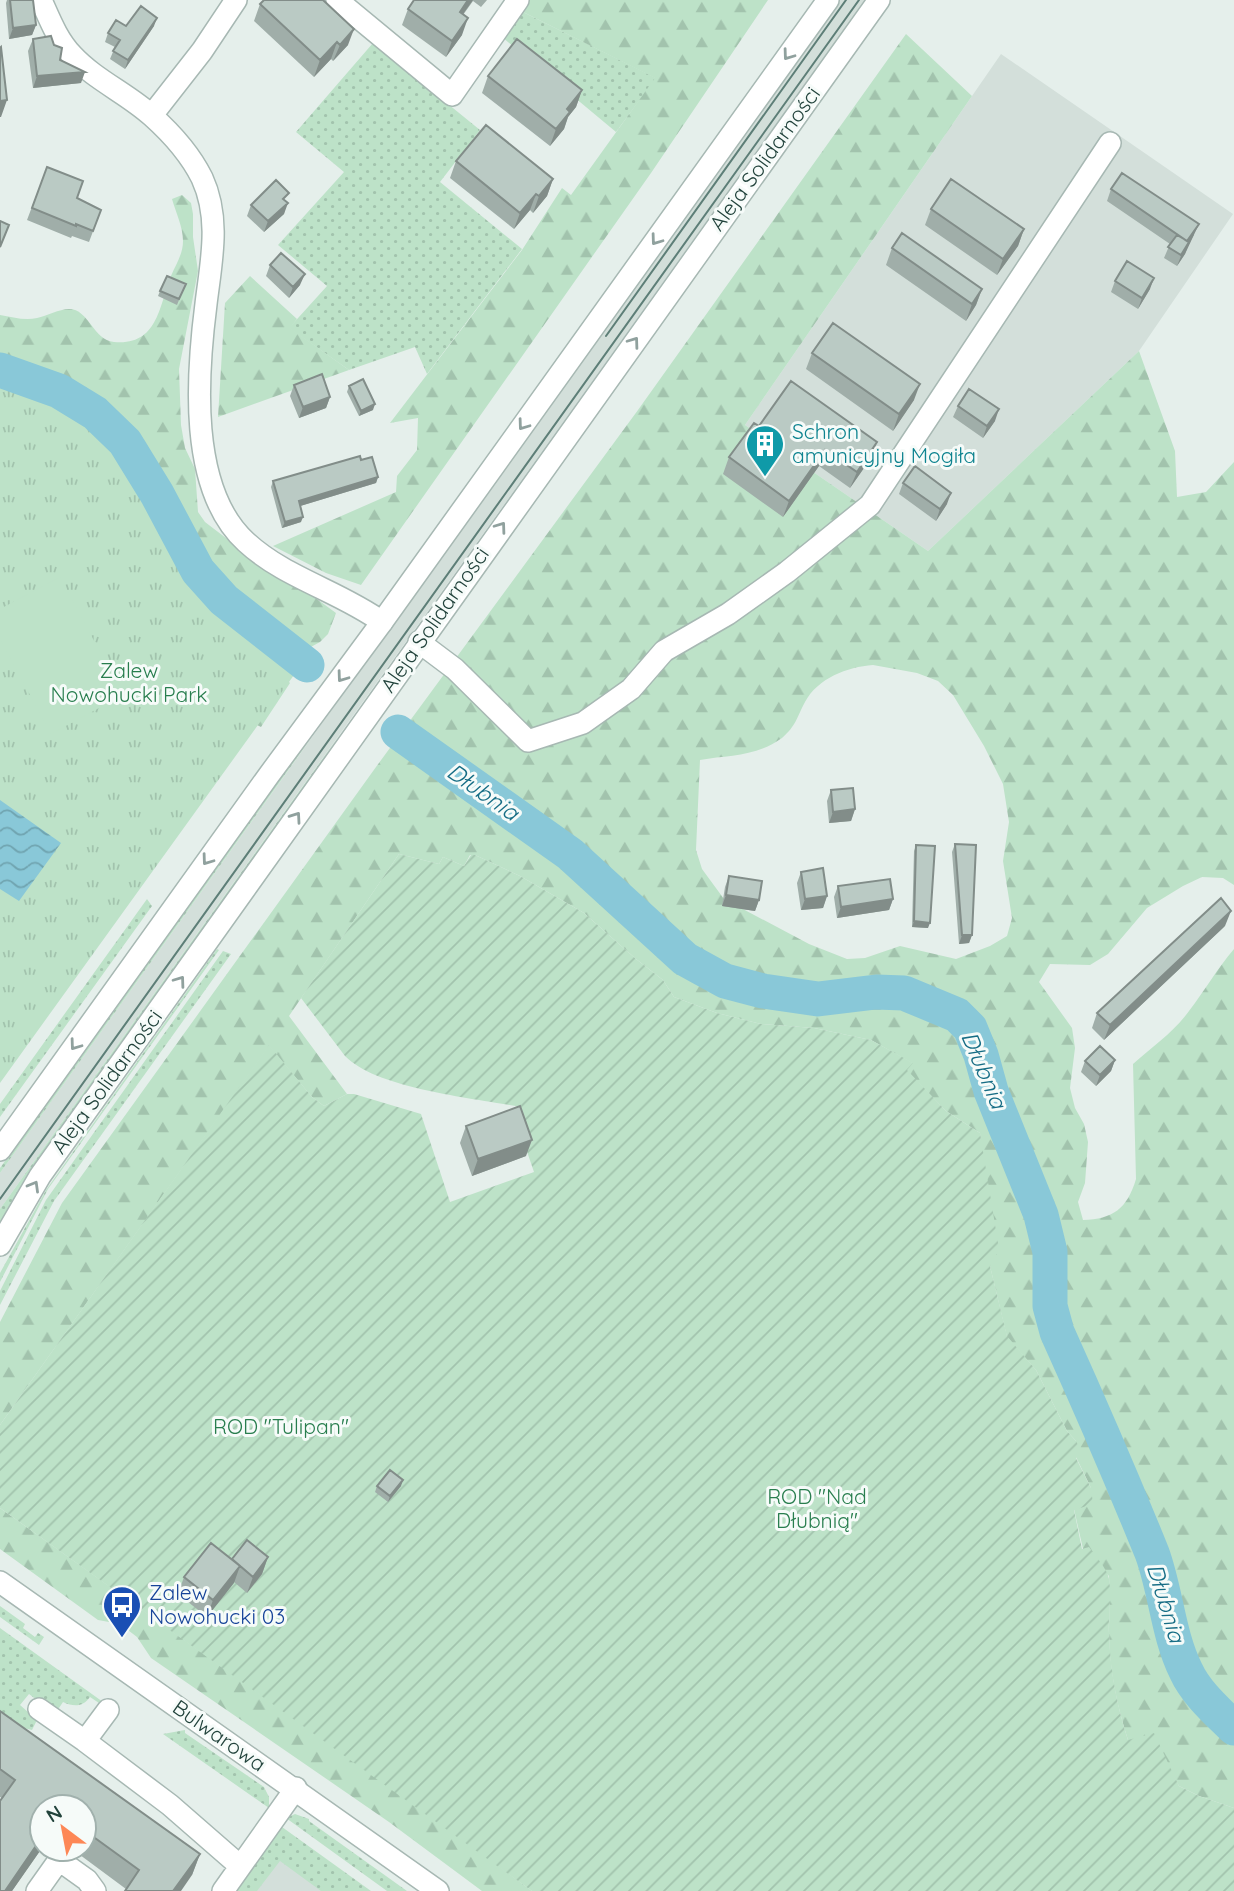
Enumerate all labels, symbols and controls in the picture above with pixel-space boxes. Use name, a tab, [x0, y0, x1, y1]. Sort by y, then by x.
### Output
one-way arrow	[784, 48, 796, 60]
street label: Aleja Solidarności	[703, 81, 825, 235]
one-way arrow	[652, 232, 664, 245]
one-way arrow	[625, 337, 638, 350]
one-way arrow	[519, 417, 531, 430]
place label: Schron amunicyjny Mogiła	[792, 418, 976, 468]
building icon: Schron amunicyjny Mogiła	[744, 423, 786, 478]
one-way arrow	[493, 522, 505, 535]
street label: Aleja Solidarności	[374, 542, 494, 697]
park label: Zalew Nowohucki Park	[50, 657, 208, 707]
one-way arrow	[338, 670, 351, 682]
water label: Dłubnia	[442, 756, 526, 827]
one-way arrow	[288, 812, 300, 825]
one-way arrow	[203, 852, 215, 865]
one-way arrow	[172, 976, 184, 989]
street label: Aleja Solidarności	[45, 1004, 167, 1158]
water label: Dłubnia	[955, 1027, 1014, 1114]
one-way arrow	[71, 1037, 83, 1050]
one-way arrow	[26, 1181, 39, 1194]
park label: ROD "Tulipan"	[213, 1413, 349, 1439]
park label: ROD "Nad Dłubnią"	[767, 1483, 867, 1533]
water label: Dłubnia	[1141, 1560, 1193, 1647]
place label: Zalew Nowohucki 03	[149, 1579, 285, 1629]
bus stop icon: Zalew Nowohucki 03	[101, 1584, 143, 1639]
street label: Bulwarowa	[168, 1694, 271, 1777]
north arrow	[28, 1793, 98, 1863]
text: N	[42, 1800, 66, 1827]

